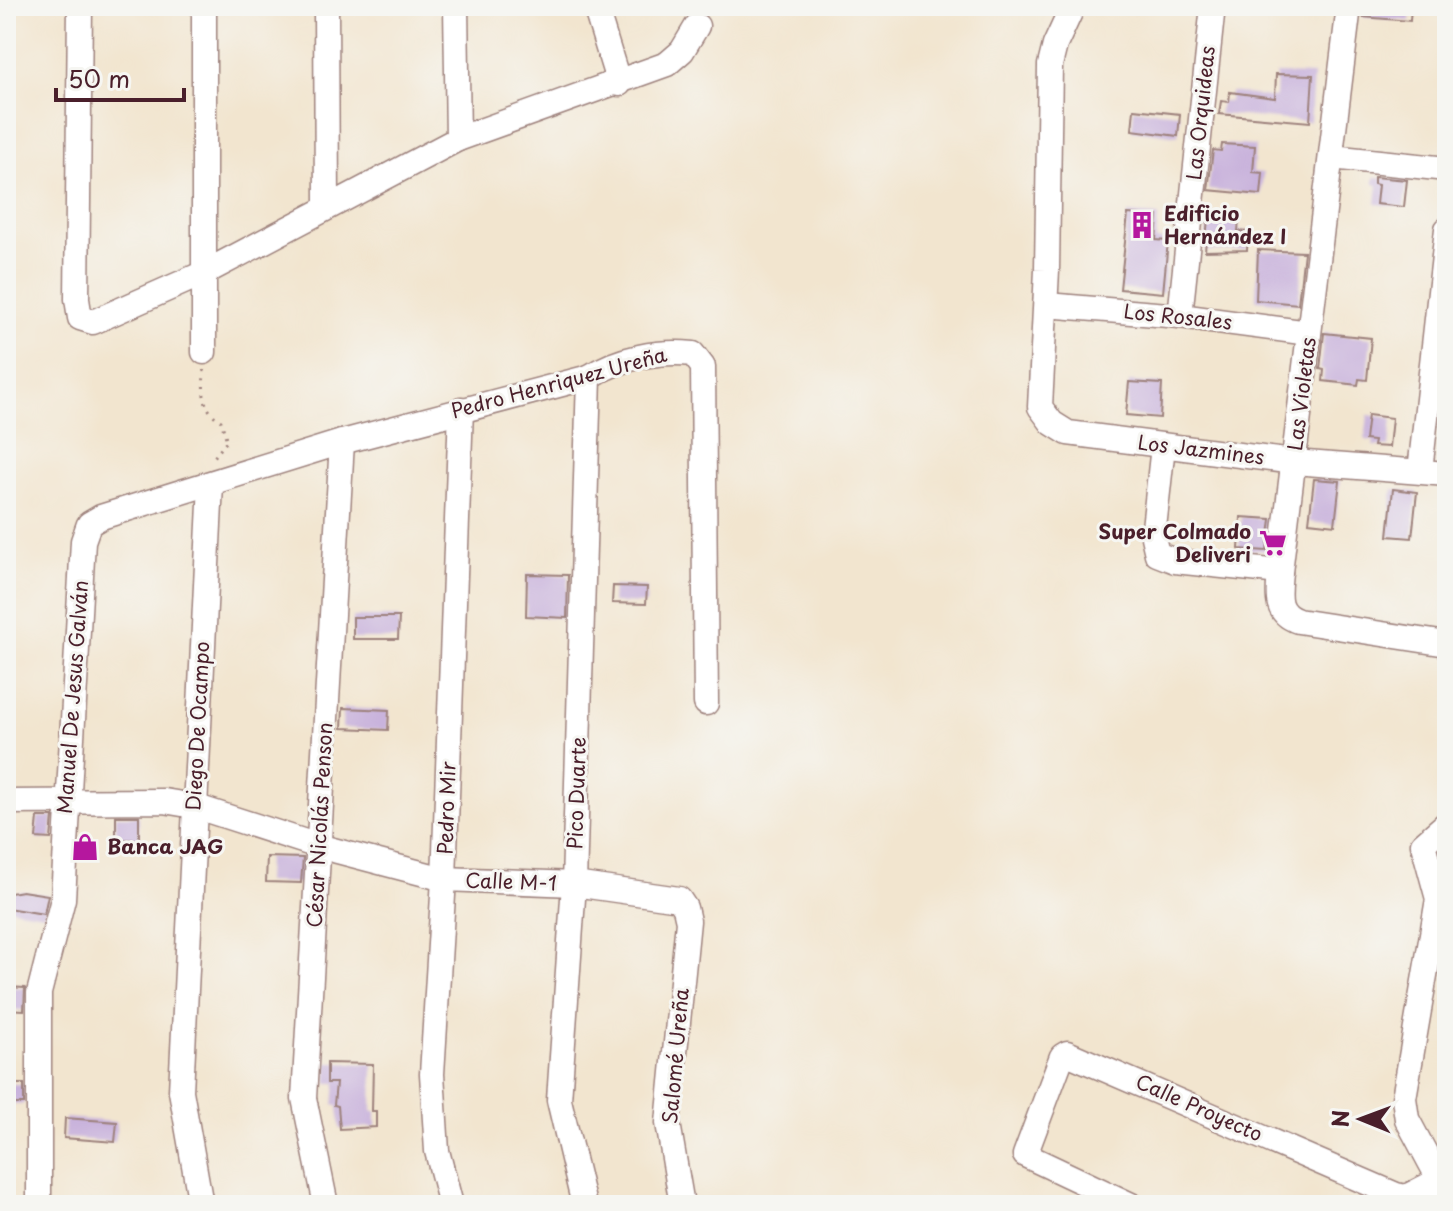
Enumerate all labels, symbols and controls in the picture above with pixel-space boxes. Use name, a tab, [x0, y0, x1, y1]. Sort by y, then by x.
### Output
street label: Las Orquideas	[1178, 44, 1222, 182]
scale bar	[56, 52, 184, 102]
text: 50 m	[68, 60, 130, 96]
place label: Edificio Hernández I	[1164, 198, 1286, 251]
building icon: Edificio Hernández I	[1127, 210, 1157, 240]
street label: Los Rosales	[1122, 295, 1234, 337]
street label: Las Violetas	[1279, 335, 1323, 452]
street label: Pedro Henriquez Ureña	[448, 339, 670, 425]
street label: Los Jazmines	[1136, 426, 1266, 472]
place label: Super Colmado Deliveri	[1099, 516, 1251, 569]
supermarket icon: Super Colmado Deliveri	[1258, 528, 1288, 558]
street label: Manuel De Jesus Galván	[49, 579, 95, 815]
street label: Diego De Ocampo	[178, 641, 216, 811]
street label: César Nicolás Penson	[299, 722, 339, 928]
street label: Pico Duarte	[559, 736, 593, 850]
street label: Pedro Mir	[429, 761, 463, 855]
place label: Banca JAG	[107, 831, 223, 861]
shop icon: Banca JAG	[70, 832, 100, 862]
street label: Calle M-1	[465, 864, 557, 898]
street label: Salomé Ureña	[654, 986, 696, 1125]
street label: Calle Proyecto	[1131, 1066, 1268, 1148]
north arrow	[1321, 1079, 1401, 1159]
text: N	[1323, 1110, 1356, 1128]

